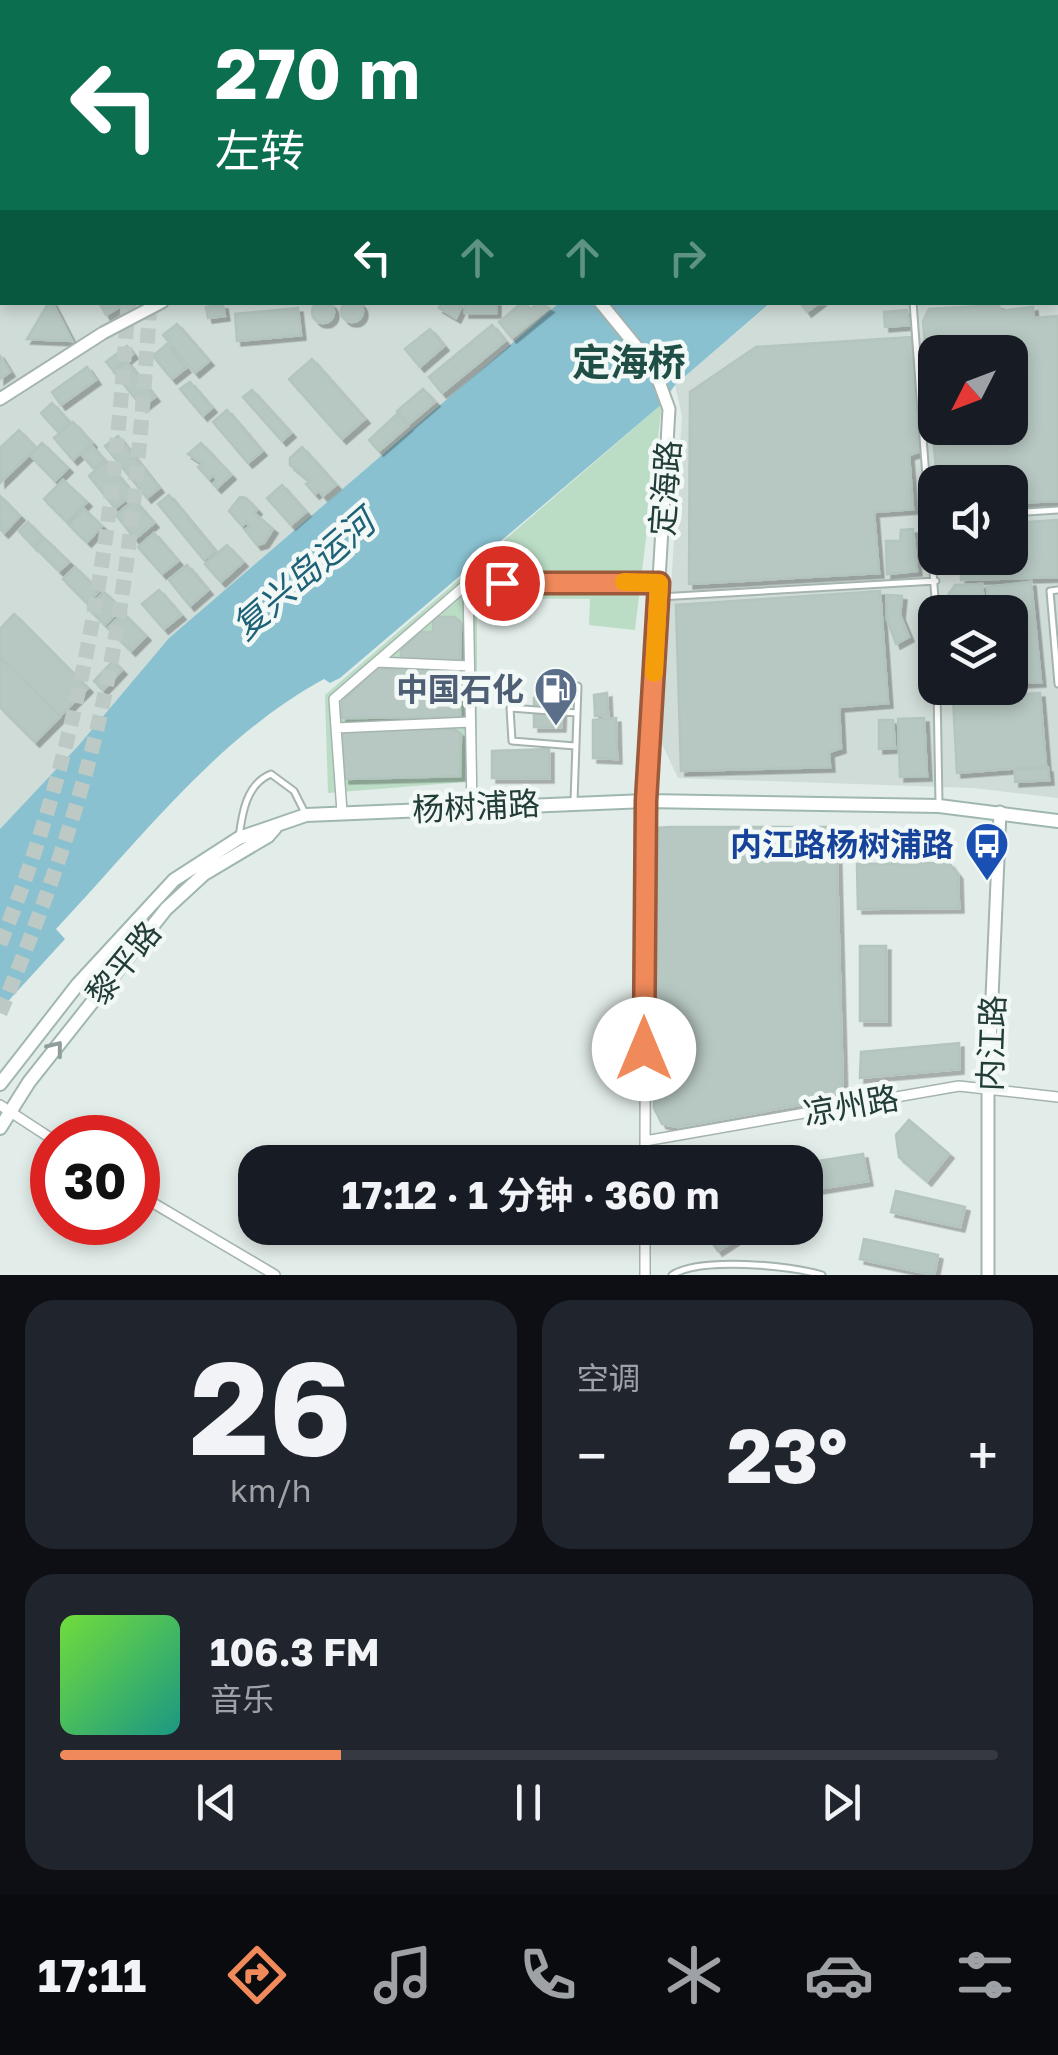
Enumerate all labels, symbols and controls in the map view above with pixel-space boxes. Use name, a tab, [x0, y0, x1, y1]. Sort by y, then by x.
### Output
text: 270 m	[215, 30, 420, 114]
icon: left	[50, 40, 180, 170]
text: 左转	[215, 123, 305, 177]
icon: left	[345, 230, 400, 285]
icon: ahead	[450, 230, 505, 285]
icon: ahead	[555, 230, 610, 285]
icon: right	[660, 230, 715, 285]
north arrow	[918, 335, 1028, 445]
map controls	[918, 335, 1028, 705]
district label: 定海桥	[572, 339, 686, 384]
street label: 定海路	[643, 439, 687, 537]
button: sound	[918, 465, 1028, 575]
water label: 复兴岛运河	[223, 497, 387, 647]
pin	[460, 541, 545, 626]
icon: arrive	[475, 556, 530, 611]
button: layers	[918, 595, 1028, 705]
fuel station icon: 中国石化	[533, 666, 579, 727]
place label: 中国石化	[396, 670, 524, 708]
street label: 杨树浦路	[411, 784, 541, 828]
bus stop icon: 内江路杨树浦路	[964, 821, 1010, 882]
place label: 内江路杨树浦路	[730, 825, 954, 863]
street label: 黎平路	[78, 914, 168, 1012]
street label: 内江路	[970, 994, 1012, 1092]
position arrow	[592, 997, 696, 1101]
one-way arrow	[44, 1041, 61, 1059]
street label: 凉州路	[800, 1078, 902, 1132]
speed limit sign: 30	[30, 1115, 160, 1245]
text: 17:12 · 1 分钟 · 360 m	[342, 1172, 719, 1217]
text: 26	[190, 1328, 352, 1484]
text: 空调	[577, 1359, 641, 1397]
text: 23°	[727, 1409, 848, 1500]
text: −	[577, 1422, 607, 1488]
text: +	[968, 1422, 998, 1488]
text: km/h	[230, 1471, 311, 1509]
text: 106.3 FM	[210, 1629, 380, 1674]
text: 音乐	[210, 1680, 274, 1718]
icon: previous	[189, 1775, 244, 1830]
icon: pause	[501, 1775, 556, 1830]
icon: next	[814, 1775, 869, 1830]
icon: directions	[222, 1940, 292, 2010]
icon: music	[368, 1940, 438, 2010]
icon: phone	[513, 1940, 583, 2010]
icon: climate	[659, 1940, 729, 2010]
icon: car	[804, 1940, 874, 2010]
icon: filters	[950, 1940, 1020, 2010]
text: 17:11	[38, 1948, 146, 2002]

